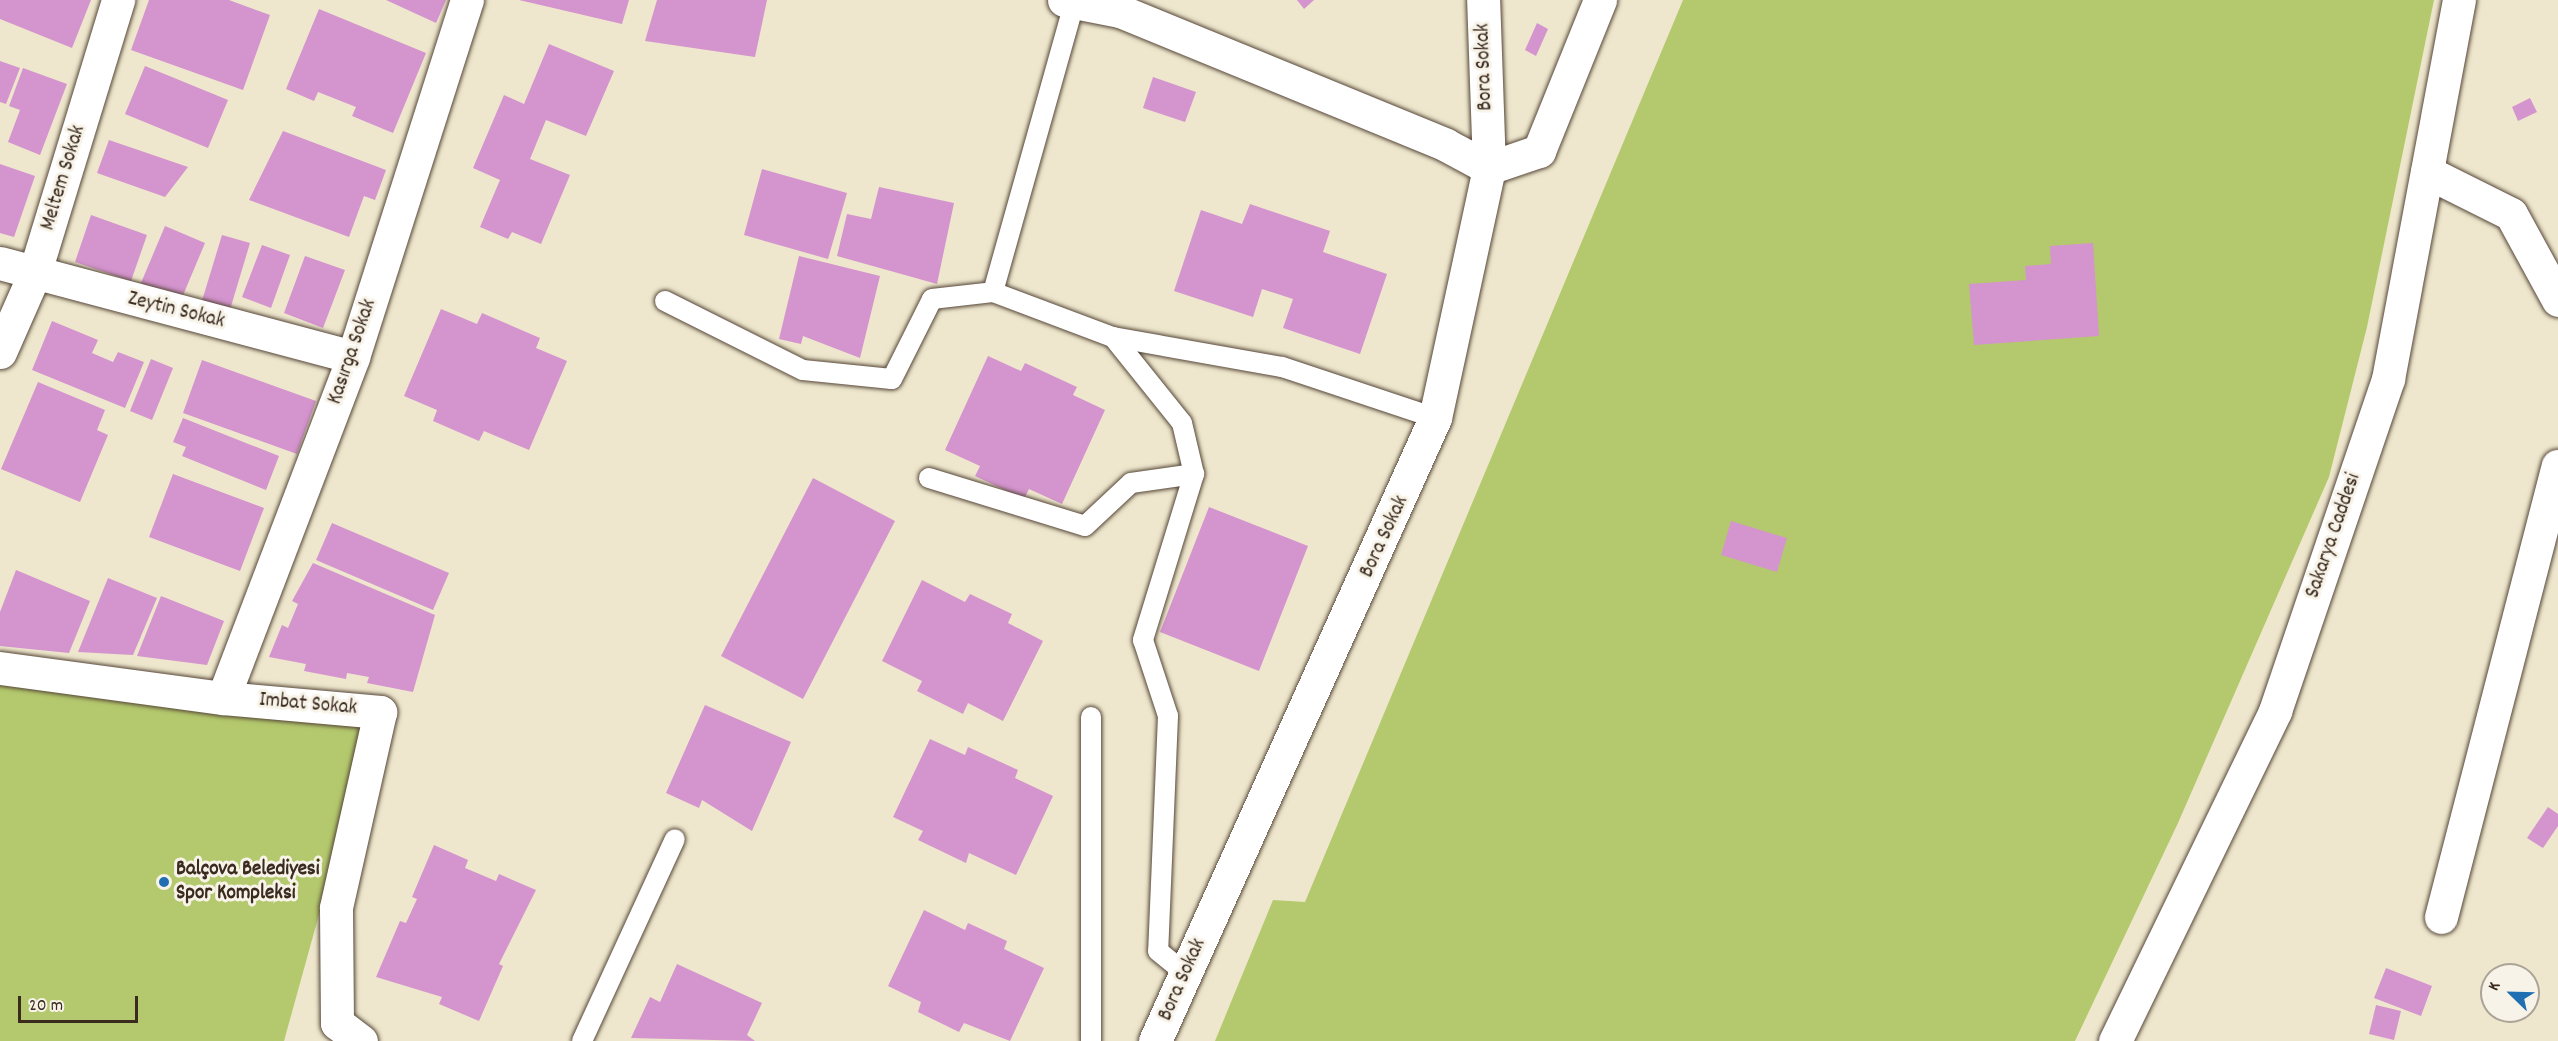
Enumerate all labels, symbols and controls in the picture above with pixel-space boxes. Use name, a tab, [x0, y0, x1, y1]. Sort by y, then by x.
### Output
street label: Bora Sokak	[1471, 23, 1499, 111]
street label: Meltem Sokak	[36, 122, 92, 234]
street label: Zeytin Sokak	[125, 287, 227, 335]
street label: Kasırga Sokak	[323, 296, 383, 408]
street label: Sakarya Caddesi	[2301, 470, 2367, 602]
street label: Bora Sokak	[1355, 492, 1415, 582]
street label: Imbat Sokak	[258, 688, 358, 722]
place label: Balçova Belediyesi Spor Kompleksi	[176, 857, 320, 907]
marker: Balçova Belediyesi Spor Kompleksi	[157, 875, 171, 889]
street label: Bora Sokak	[1154, 935, 1212, 1025]
north arrow	[2480, 963, 2540, 1023]
text: K	[2483, 979, 2507, 994]
scale bar	[21, 984, 141, 1022]
text: 20 m	[29, 994, 63, 1019]

